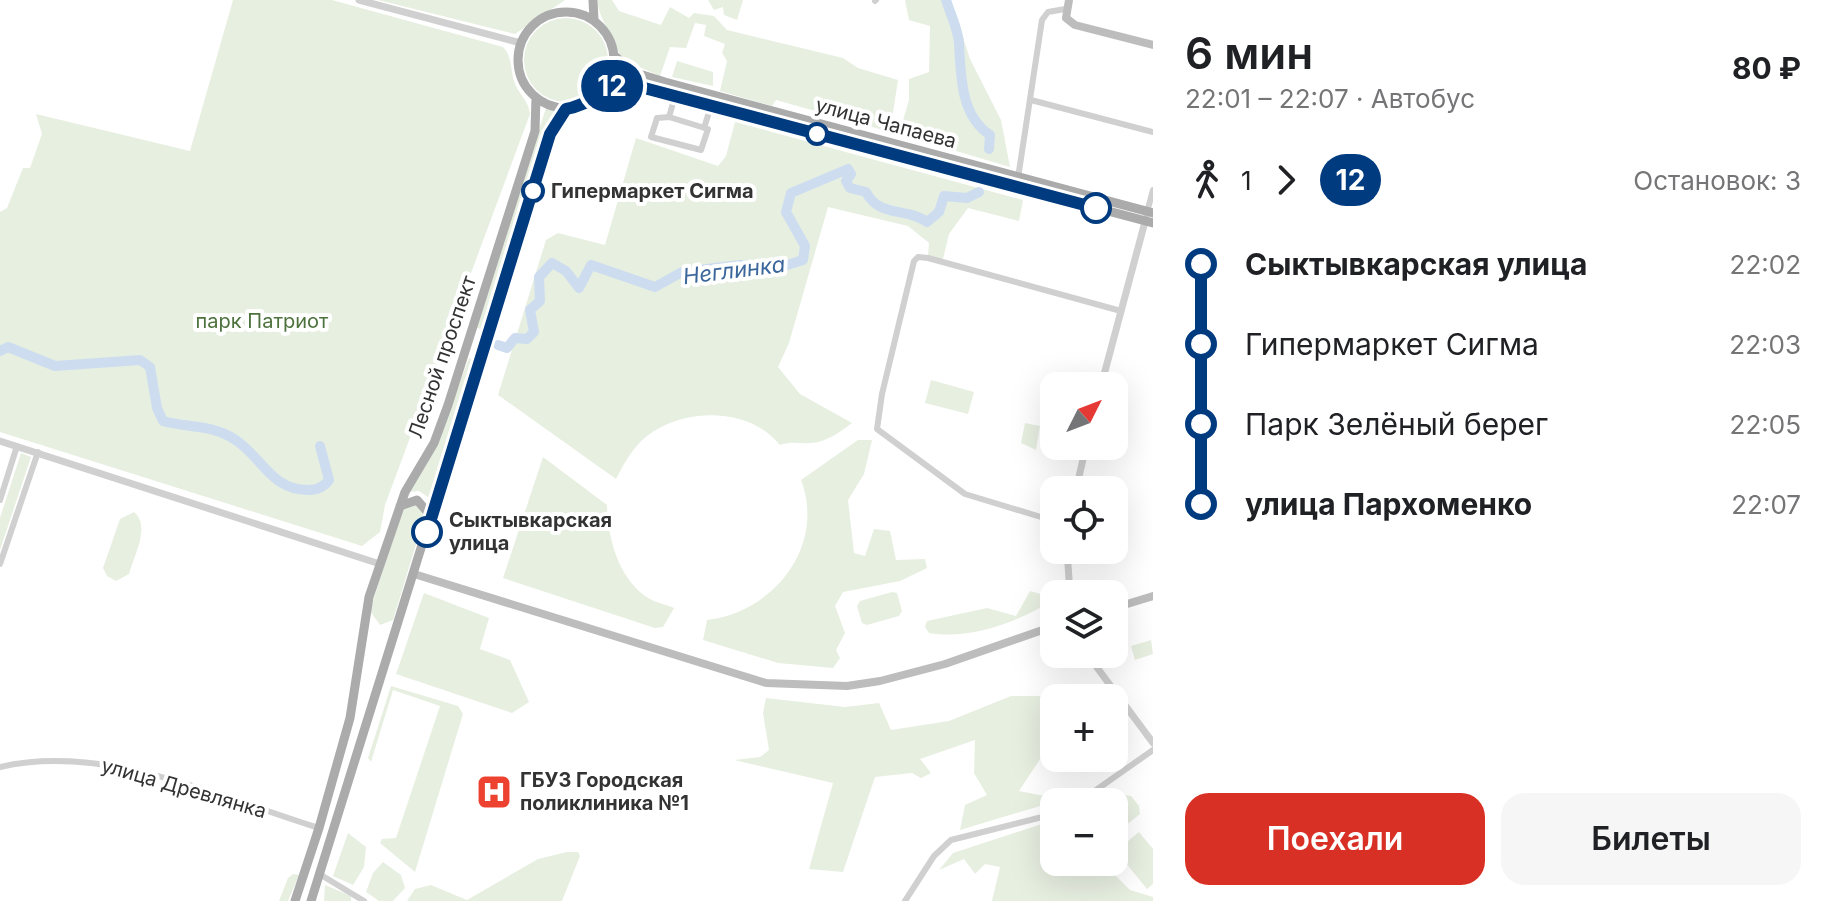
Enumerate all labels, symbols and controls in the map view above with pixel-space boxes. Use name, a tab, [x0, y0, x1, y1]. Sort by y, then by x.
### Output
text: 6 мин	[1185, 26, 1313, 80]
text: 80 ₽	[1732, 50, 1801, 86]
line badge: 12	[576, 60, 648, 112]
text: 12	[597, 69, 627, 103]
text: 22:01 – 22:07 · Автобус	[1185, 83, 1475, 114]
street label: улица Чапаева	[813, 93, 959, 153]
unlabelled marker	[806, 123, 828, 145]
icon: walk	[1185, 158, 1229, 202]
icon: forward	[1264, 158, 1308, 202]
text: 12	[1336, 163, 1365, 197]
text: 1	[1241, 165, 1252, 196]
text: Остановок: 3	[1633, 165, 1801, 196]
place label: Гипермаркет Сигма	[551, 179, 754, 203]
marker: Гипермаркет Сигма	[522, 180, 544, 202]
unlabelled marker	[1081, 193, 1111, 223]
text: Сыктывкарская улица	[1245, 246, 1587, 282]
text: 22:02	[1730, 249, 1801, 280]
water label: Неглинка	[681, 251, 787, 289]
street label: Лесной проспект	[403, 272, 481, 441]
park label: парк Патриот	[196, 309, 329, 333]
text: Гипермаркет Сигма	[1245, 326, 1539, 362]
text: 22:03	[1729, 329, 1801, 360]
north arrow	[1040, 372, 1128, 460]
map controls	[1040, 372, 1128, 876]
text: Парк Зелёный берег	[1245, 406, 1548, 442]
text: 22:05	[1730, 409, 1801, 440]
button: locate	[1040, 476, 1128, 564]
text: улица Пархоменко	[1245, 486, 1532, 522]
text: 22:07	[1731, 489, 1801, 520]
place label: Сыктывкарская улица	[449, 508, 612, 555]
marker: Сыктывкарская улица	[412, 517, 442, 547]
button: layers	[1040, 580, 1128, 668]
button: +	[1040, 684, 1128, 772]
street label: улица Древлянка	[99, 753, 269, 823]
place label: ГБУЗ Городская поликлиника №1	[520, 768, 689, 815]
hospital icon: ГБУЗ Городская поликлиника №1	[475, 773, 513, 811]
button: −	[1040, 788, 1128, 876]
button: Поехали	[1185, 793, 1485, 885]
button: Билеты	[1501, 793, 1801, 885]

